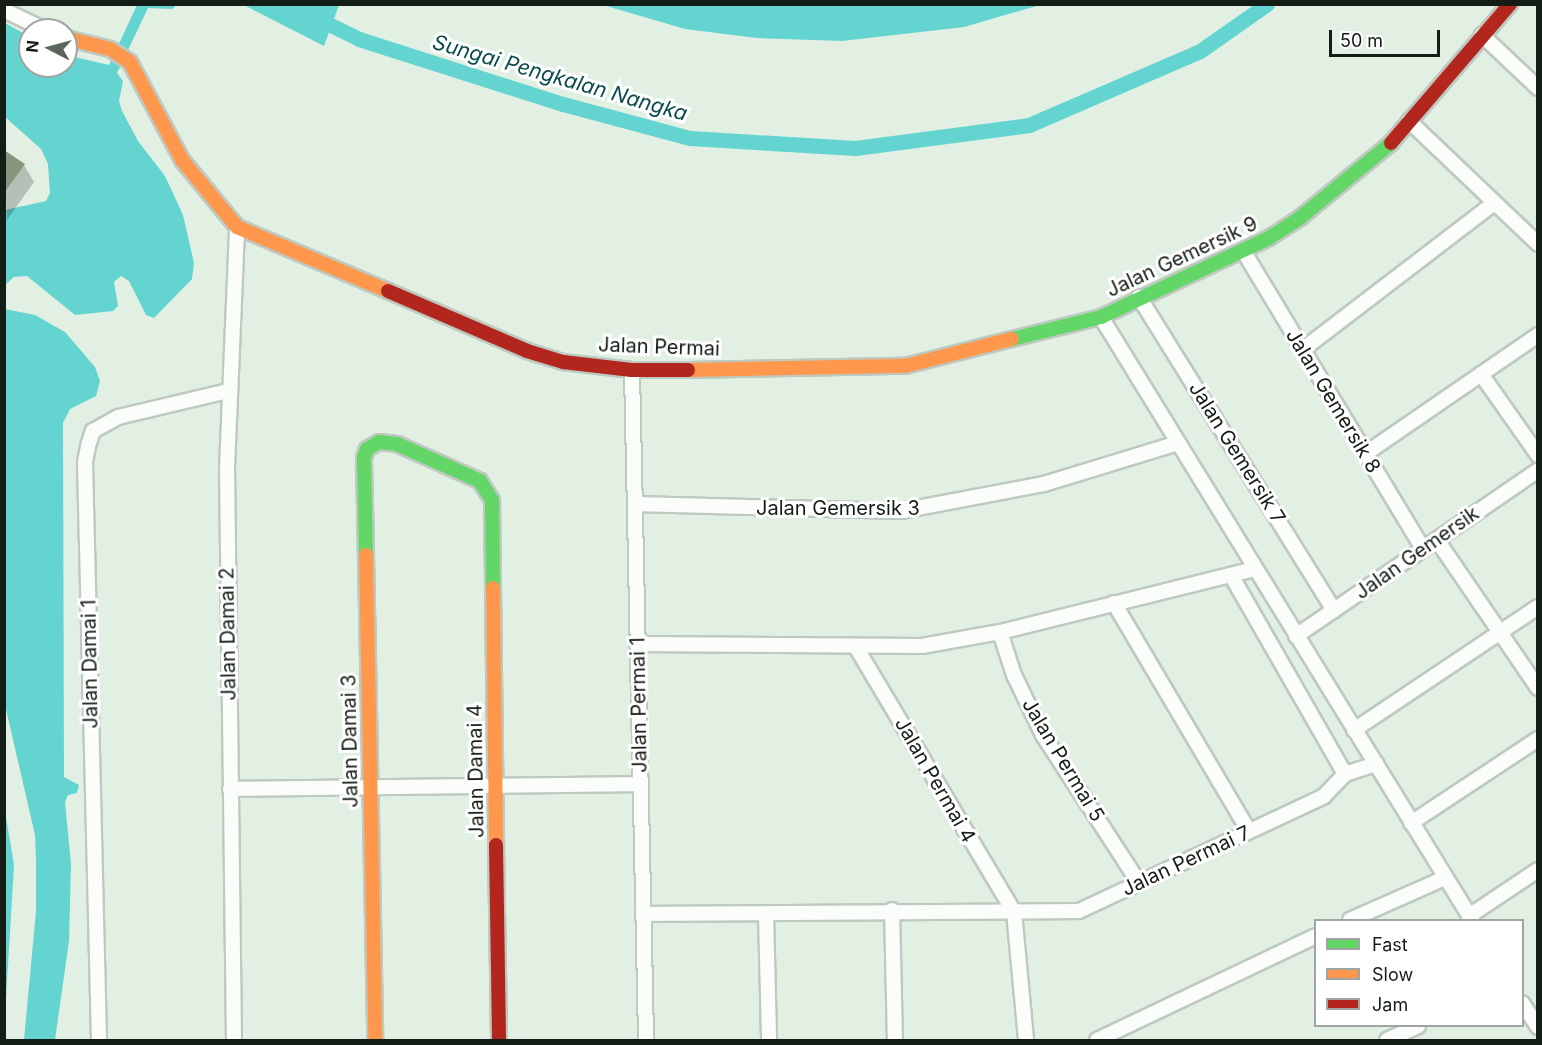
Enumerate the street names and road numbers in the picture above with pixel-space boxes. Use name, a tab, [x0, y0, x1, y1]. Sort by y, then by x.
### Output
street label: Jalan Gemersik 9	[1103, 211, 1261, 303]
street label: Jalan Gemersik 8	[1281, 325, 1385, 477]
street label: Jalan Permai	[598, 333, 720, 361]
street label: Jalan Gemersik 7	[1184, 378, 1290, 528]
street label: Jalan Gemersik 3	[756, 496, 920, 520]
street label: Jalan Gemersik	[1350, 501, 1484, 605]
street label: Jalan Damai 2	[215, 567, 241, 701]
street label: Jalan Damai 1	[77, 599, 103, 729]
street label: Jalan Permai 1	[626, 637, 652, 773]
street label: Jalan Damai 3	[337, 674, 363, 808]
street label: Jalan Permai 5	[1017, 694, 1109, 826]
street label: Jalan Damai 4	[463, 704, 489, 838]
street label: Jalan Permai 4	[889, 713, 981, 847]
street label: Jalan Permai 7	[1118, 821, 1254, 901]

